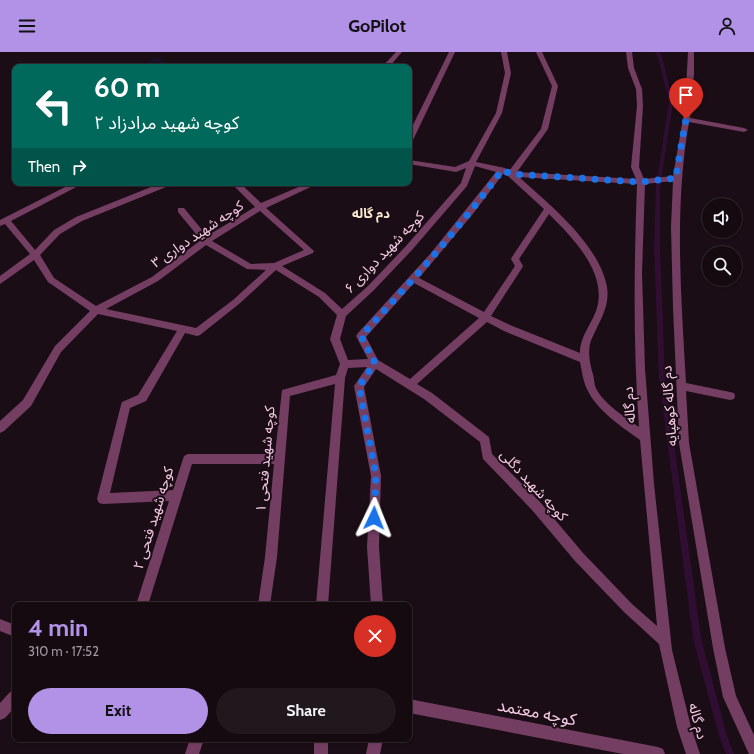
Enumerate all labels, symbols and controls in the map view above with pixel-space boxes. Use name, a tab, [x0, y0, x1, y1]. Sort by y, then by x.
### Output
icon: menu	[16, 15, 38, 37]
text: GoPilot	[348, 15, 406, 37]
icon: person	[716, 15, 738, 37]
text: 60 m	[94, 70, 160, 104]
pin	[669, 78, 703, 119]
icon: left	[28, 80, 80, 132]
icon: arrive	[675, 84, 697, 106]
text: کوچه شهید مرادزاد ۲	[94, 112, 239, 134]
icon: right	[68, 156, 90, 178]
text: Then	[28, 158, 60, 176]
street label: کوچه شهید دواری ۳	[147, 196, 247, 272]
map controls	[702, 198, 742, 286]
button: sound	[702, 198, 742, 238]
district label: دم گاله	[352, 205, 390, 223]
street label: کوچه شهید دواری ۶	[340, 207, 429, 298]
button: search	[702, 246, 742, 286]
street label: دم گاله کوهپایه	[657, 365, 683, 447]
street label: دم گاله	[619, 386, 641, 424]
street label: کوچه شهید فتحی ۱	[251, 405, 280, 513]
street label: کوچه شهید دگلی	[495, 445, 572, 525]
street label: کوچه شهید فتحی ۲	[129, 464, 178, 572]
position arrow	[353, 497, 395, 539]
text: 4 min	[28, 613, 88, 642]
button: close	[354, 615, 396, 657]
text: 310 m · 17:52	[28, 643, 99, 659]
button: Exit	[28, 688, 208, 734]
button: Share	[216, 688, 396, 734]
street label: کوچه معتمد	[496, 695, 579, 731]
street label: دم گاله	[683, 701, 712, 742]

